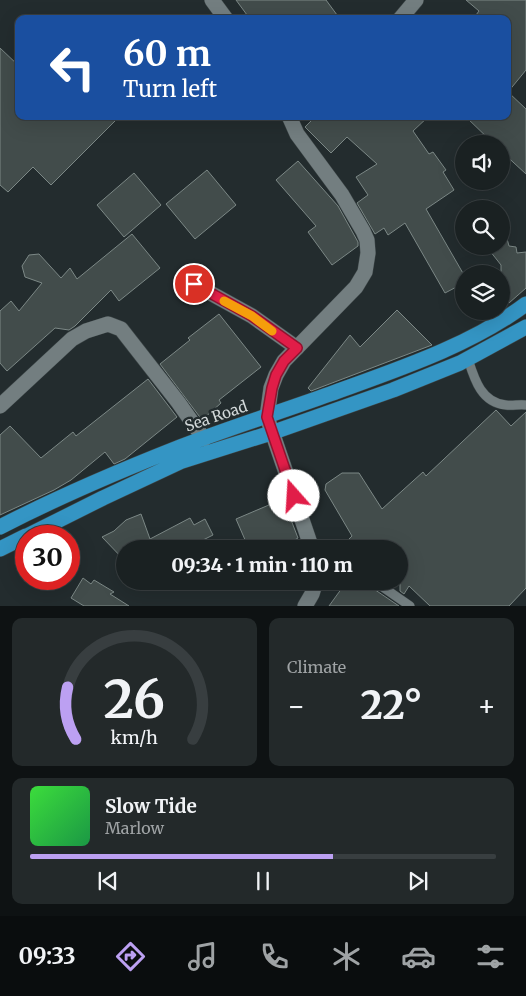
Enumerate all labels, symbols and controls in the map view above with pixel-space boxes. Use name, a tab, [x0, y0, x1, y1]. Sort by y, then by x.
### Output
text: 60 m	[123, 32, 211, 76]
icon: left	[40, 35, 105, 100]
text: Turn left	[123, 75, 217, 103]
map controls	[455, 135, 510, 320]
button: sound	[455, 135, 510, 190]
button: search	[455, 200, 510, 255]
pin	[173, 263, 215, 305]
button: layers	[455, 265, 510, 320]
icon: arrive	[180, 270, 208, 298]
street label: Sea Road	[182, 396, 250, 436]
position arrow	[267, 469, 319, 521]
speed limit sign: 30	[15, 525, 80, 590]
text: 09:34 · 1 min · 110 m	[171, 553, 353, 577]
text: Climate	[287, 657, 346, 677]
text: 26	[104, 667, 165, 732]
text: 22°	[361, 682, 422, 729]
text: −	[287, 688, 306, 724]
text: +	[477, 688, 496, 724]
text: km/h	[111, 726, 158, 749]
text: Slow Tide	[105, 794, 197, 818]
text: Marlow	[105, 818, 164, 838]
icon: previous	[94, 867, 122, 895]
icon: pause	[249, 867, 277, 895]
icon: next	[404, 867, 432, 895]
icon: directions	[113, 939, 148, 974]
icon: music	[185, 939, 220, 974]
icon: phone	[257, 939, 292, 974]
icon: climate	[329, 939, 364, 974]
icon: car	[401, 939, 436, 974]
icon: filters	[473, 939, 508, 974]
text: 09:33	[18, 942, 76, 970]

